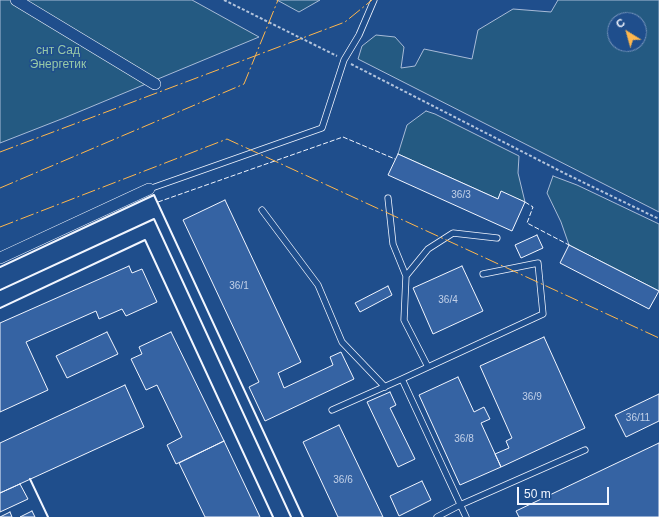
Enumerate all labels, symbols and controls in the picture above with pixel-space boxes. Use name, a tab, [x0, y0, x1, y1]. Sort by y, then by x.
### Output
north arrow	[607, 12, 647, 52]
text: С	[614, 16, 627, 30]
park label: снт Сад Энергетик	[30, 44, 86, 72]
house number: 36/3	[451, 189, 471, 201]
house number: 36/1	[229, 280, 249, 292]
house number: 36/4	[438, 294, 458, 306]
house number: 36/9	[522, 391, 542, 403]
house number: 36/11	[626, 412, 650, 424]
house number: 36/8	[454, 433, 474, 445]
house number: 36/6	[333, 474, 353, 486]
scale bar	[519, 479, 611, 505]
text: 50 m	[524, 487, 551, 501]

